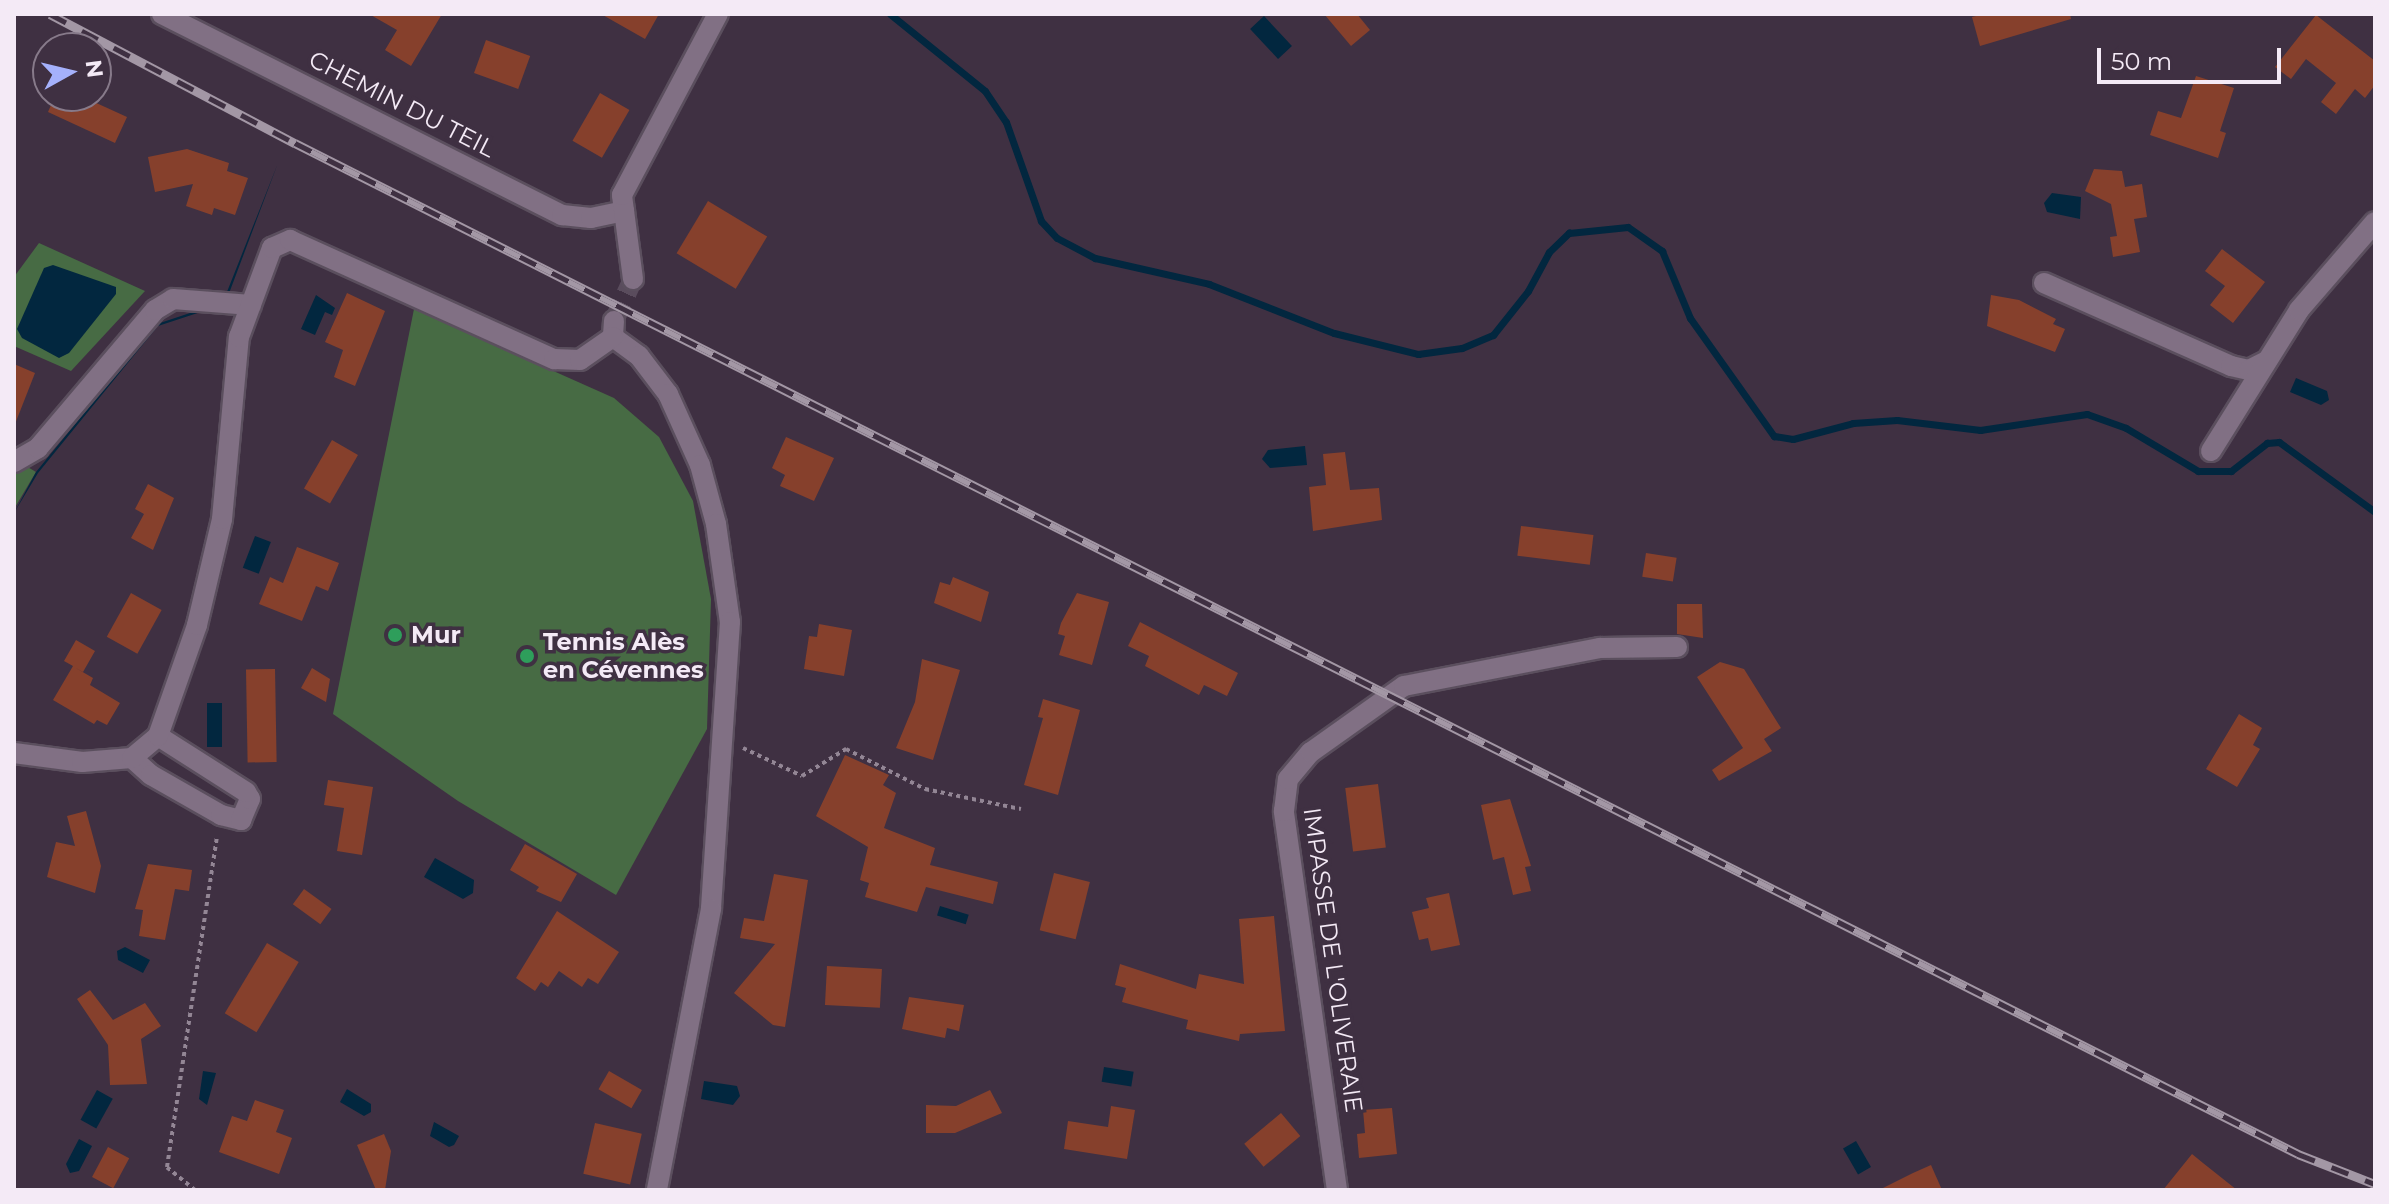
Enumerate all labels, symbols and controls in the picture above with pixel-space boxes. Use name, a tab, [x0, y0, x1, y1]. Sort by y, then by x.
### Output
north arrow	[32, 32, 112, 112]
scale bar	[2101, 32, 2285, 82]
street label: CHEMIN DU TEIL	[304, 45, 500, 163]
text: 50 m	[2111, 47, 2172, 76]
text: N	[80, 58, 109, 80]
place label: Mur	[411, 621, 461, 649]
marker: Mur	[386, 626, 404, 644]
place label: Tennis Alès en Cévennes	[543, 628, 704, 684]
marker: Tennis Alès en Cévennes	[518, 647, 536, 665]
street label: IMPASSE DE L'OLIVERAIE	[1297, 806, 1369, 1114]

